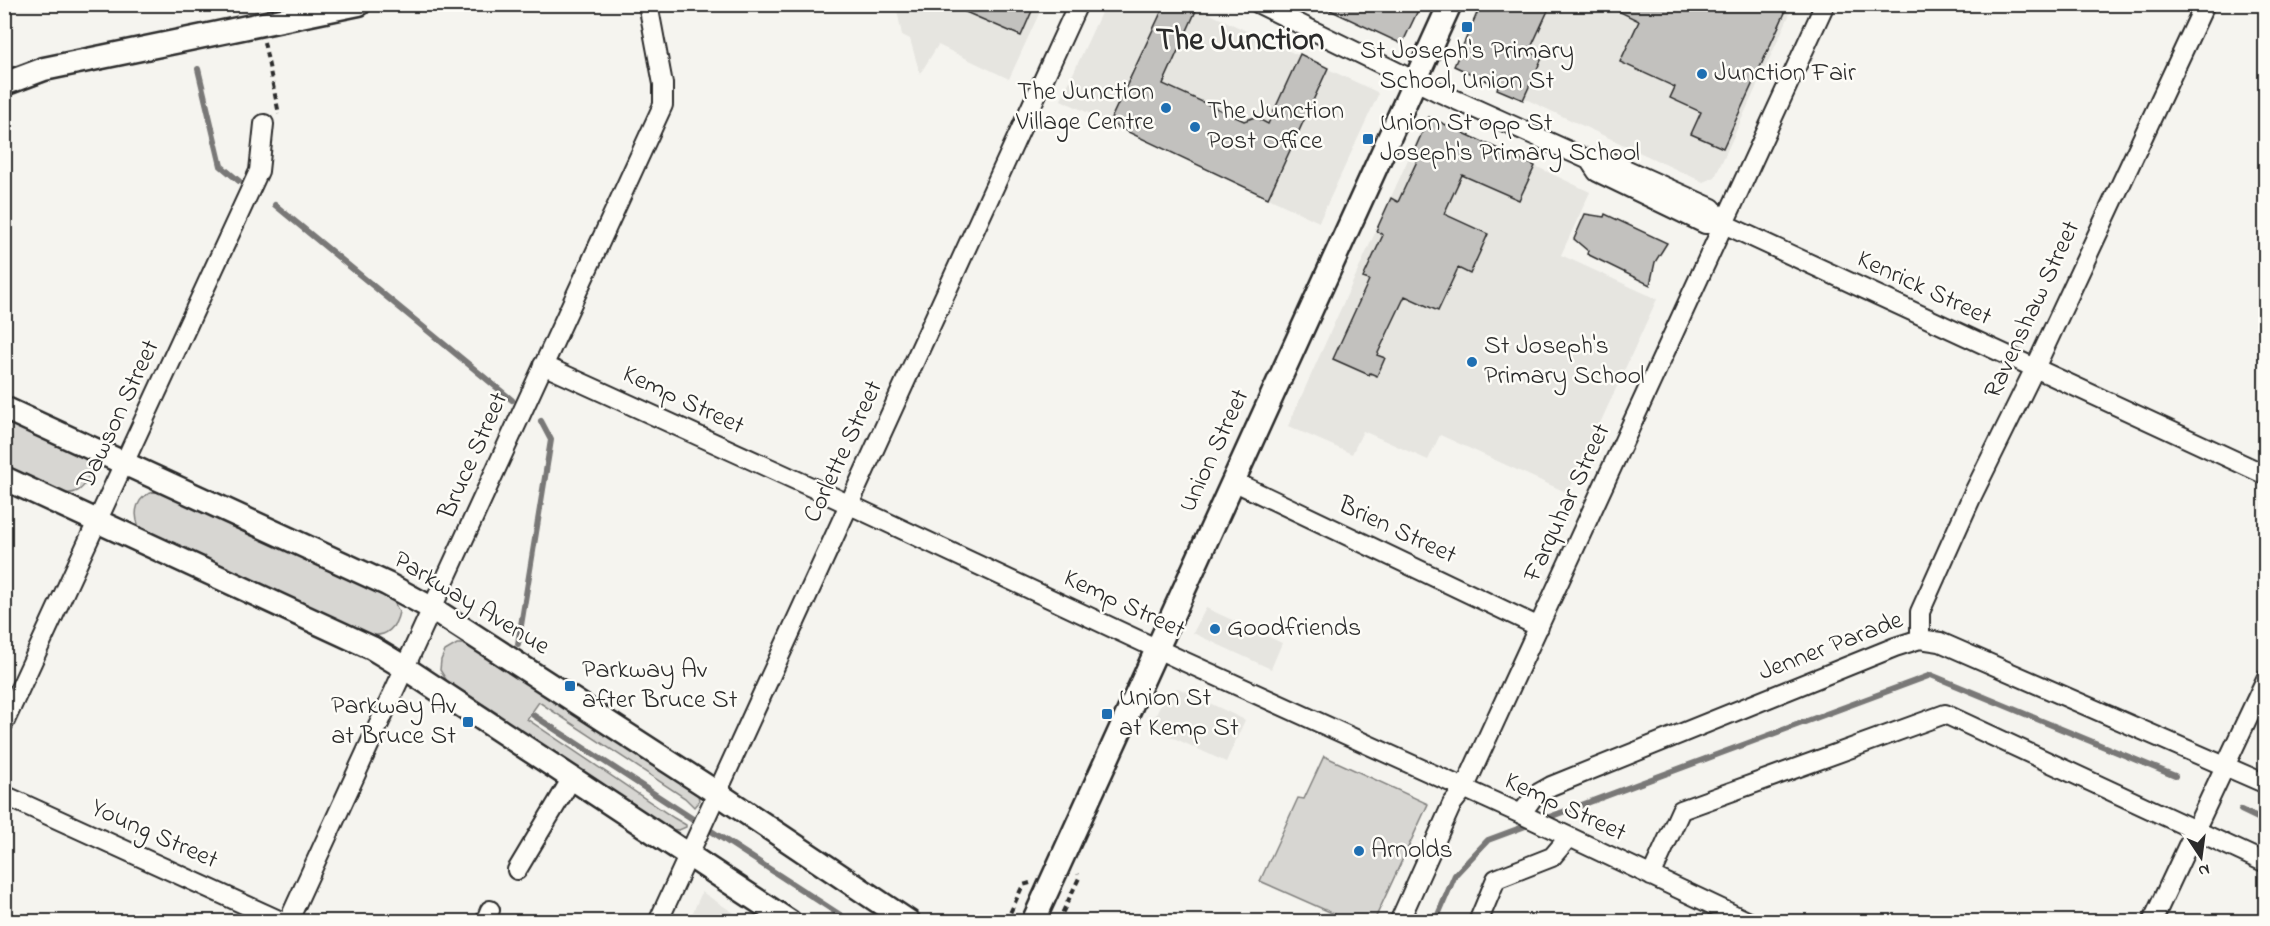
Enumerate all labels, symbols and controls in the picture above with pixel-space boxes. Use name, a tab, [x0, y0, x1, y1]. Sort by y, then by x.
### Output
district label: The Junction	[1156, 18, 1325, 65]
marker: St Joseph's Primary School, Union St	[1460, 20, 1474, 34]
place label: St Joseph's Primary School, Union St	[1360, 33, 1574, 101]
place label: Junction Fair	[1714, 55, 1857, 93]
marker: Junction Fair	[1695, 67, 1709, 81]
place label: The Junction Village Centre	[1015, 74, 1154, 142]
place label: The Junction Post Office	[1207, 93, 1344, 161]
marker: The Junction Village Centre	[1159, 101, 1173, 115]
place label: Union St opp St Joseph's Primary School	[1380, 105, 1640, 173]
marker: The Junction Post Office	[1188, 120, 1202, 134]
marker: Union St opp St Joseph's Primary School	[1361, 132, 1375, 146]
street label: Ravenshaw Street	[1975, 215, 2091, 405]
street label: Kenrick Street	[1850, 241, 1998, 337]
place label: St Joseph's Primary School	[1484, 328, 1645, 396]
street label: Dawson Street	[67, 333, 171, 497]
marker: St Joseph's Primary School	[1465, 355, 1479, 369]
street label: Kemp Street	[616, 356, 750, 446]
street label: Corlette Street	[794, 374, 894, 529]
street label: Union Street	[1170, 383, 1260, 519]
street label: Bruce Street	[429, 386, 519, 527]
street label: Farquhar Street	[1514, 417, 1621, 589]
street label: Brien Street	[1331, 487, 1463, 575]
street label: Parkway Avenue	[385, 542, 557, 666]
street label: Kemp Street	[1057, 560, 1191, 650]
street label: Jenner Parade	[1753, 602, 1909, 692]
place label: Goodfriends	[1227, 610, 1361, 648]
marker: Goodfriends	[1208, 622, 1222, 636]
place label: Parkway Av after Bruce St	[582, 652, 738, 720]
marker: Parkway Av after Bruce St	[563, 679, 577, 693]
place label: Union St at Kemp St	[1119, 680, 1239, 748]
place label: Parkway Av at Bruce St	[331, 688, 457, 756]
marker: Union St at Kemp St	[1100, 707, 1114, 721]
marker: Parkway Av at Bruce St	[461, 715, 475, 729]
street label: Kemp Street	[1498, 763, 1632, 853]
street label: Young Street	[84, 790, 224, 880]
north arrow	[2171, 827, 2231, 887]
place label: Arnolds	[1371, 832, 1453, 870]
marker: Arnolds	[1352, 844, 1366, 858]
text: N	[2196, 857, 2212, 883]

